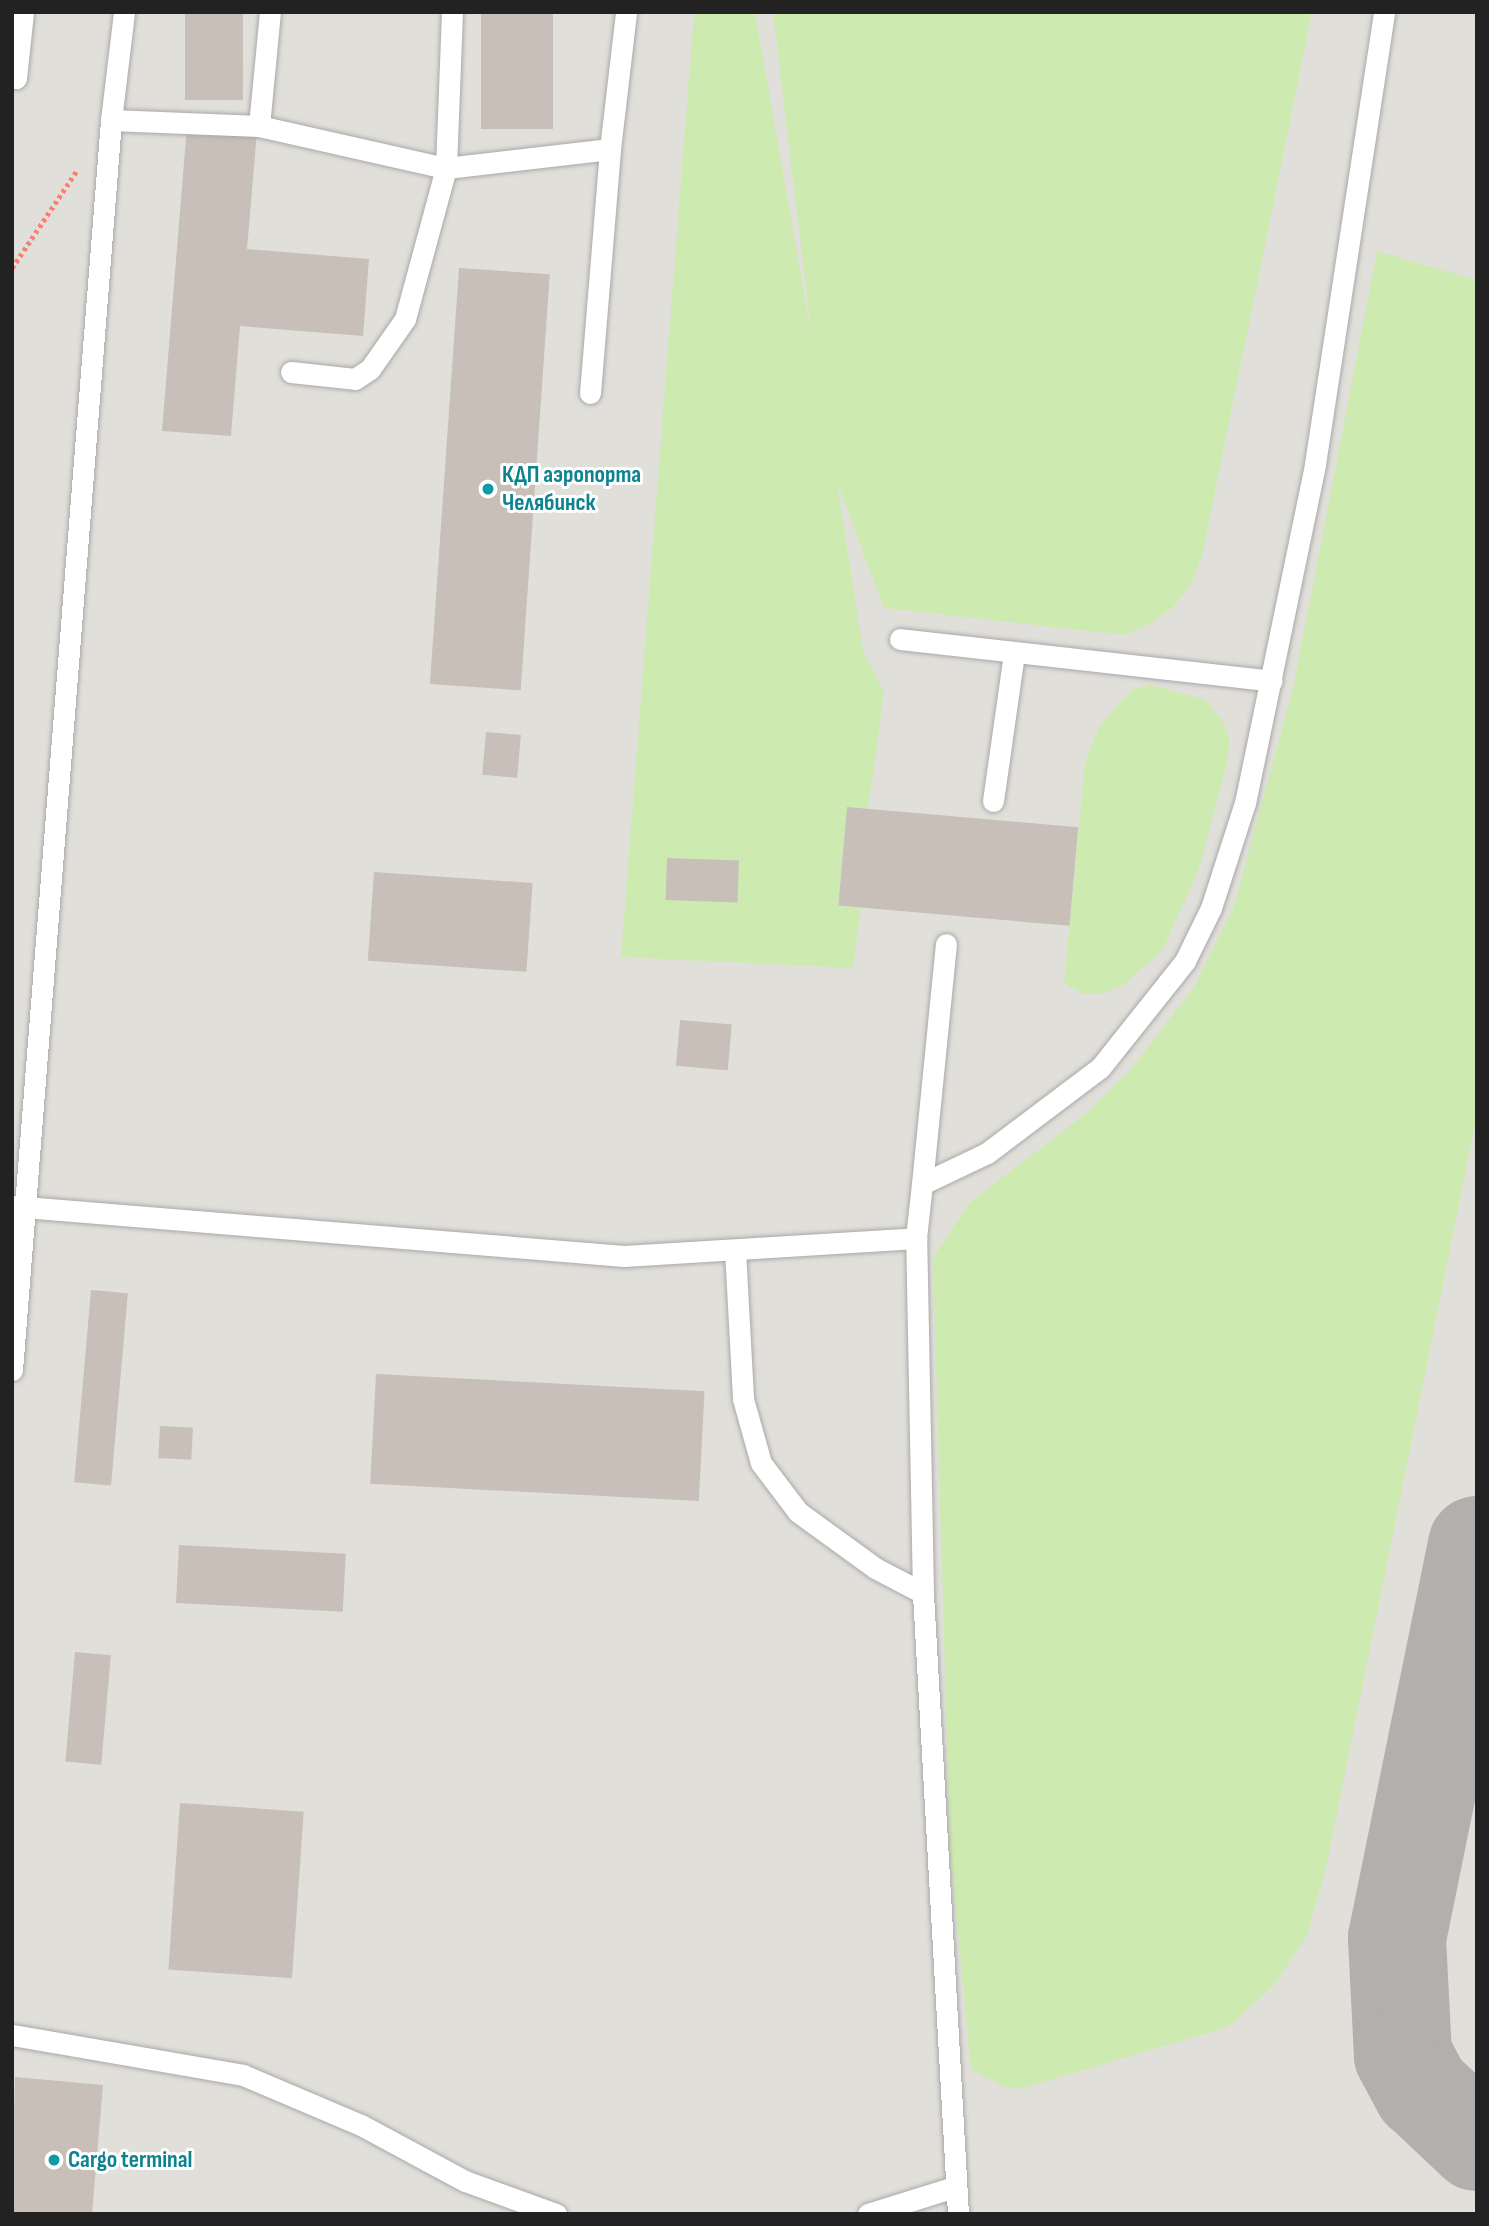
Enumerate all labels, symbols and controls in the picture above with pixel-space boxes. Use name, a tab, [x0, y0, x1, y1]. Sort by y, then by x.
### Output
place label: КДП аэропорта Челябинск	[502, 461, 641, 517]
marker: КДП аэропорта Челябинск	[480, 481, 496, 497]
place label: Cargo terminal	[68, 2146, 193, 2174]
marker: Cargo terminal	[46, 2152, 62, 2168]

